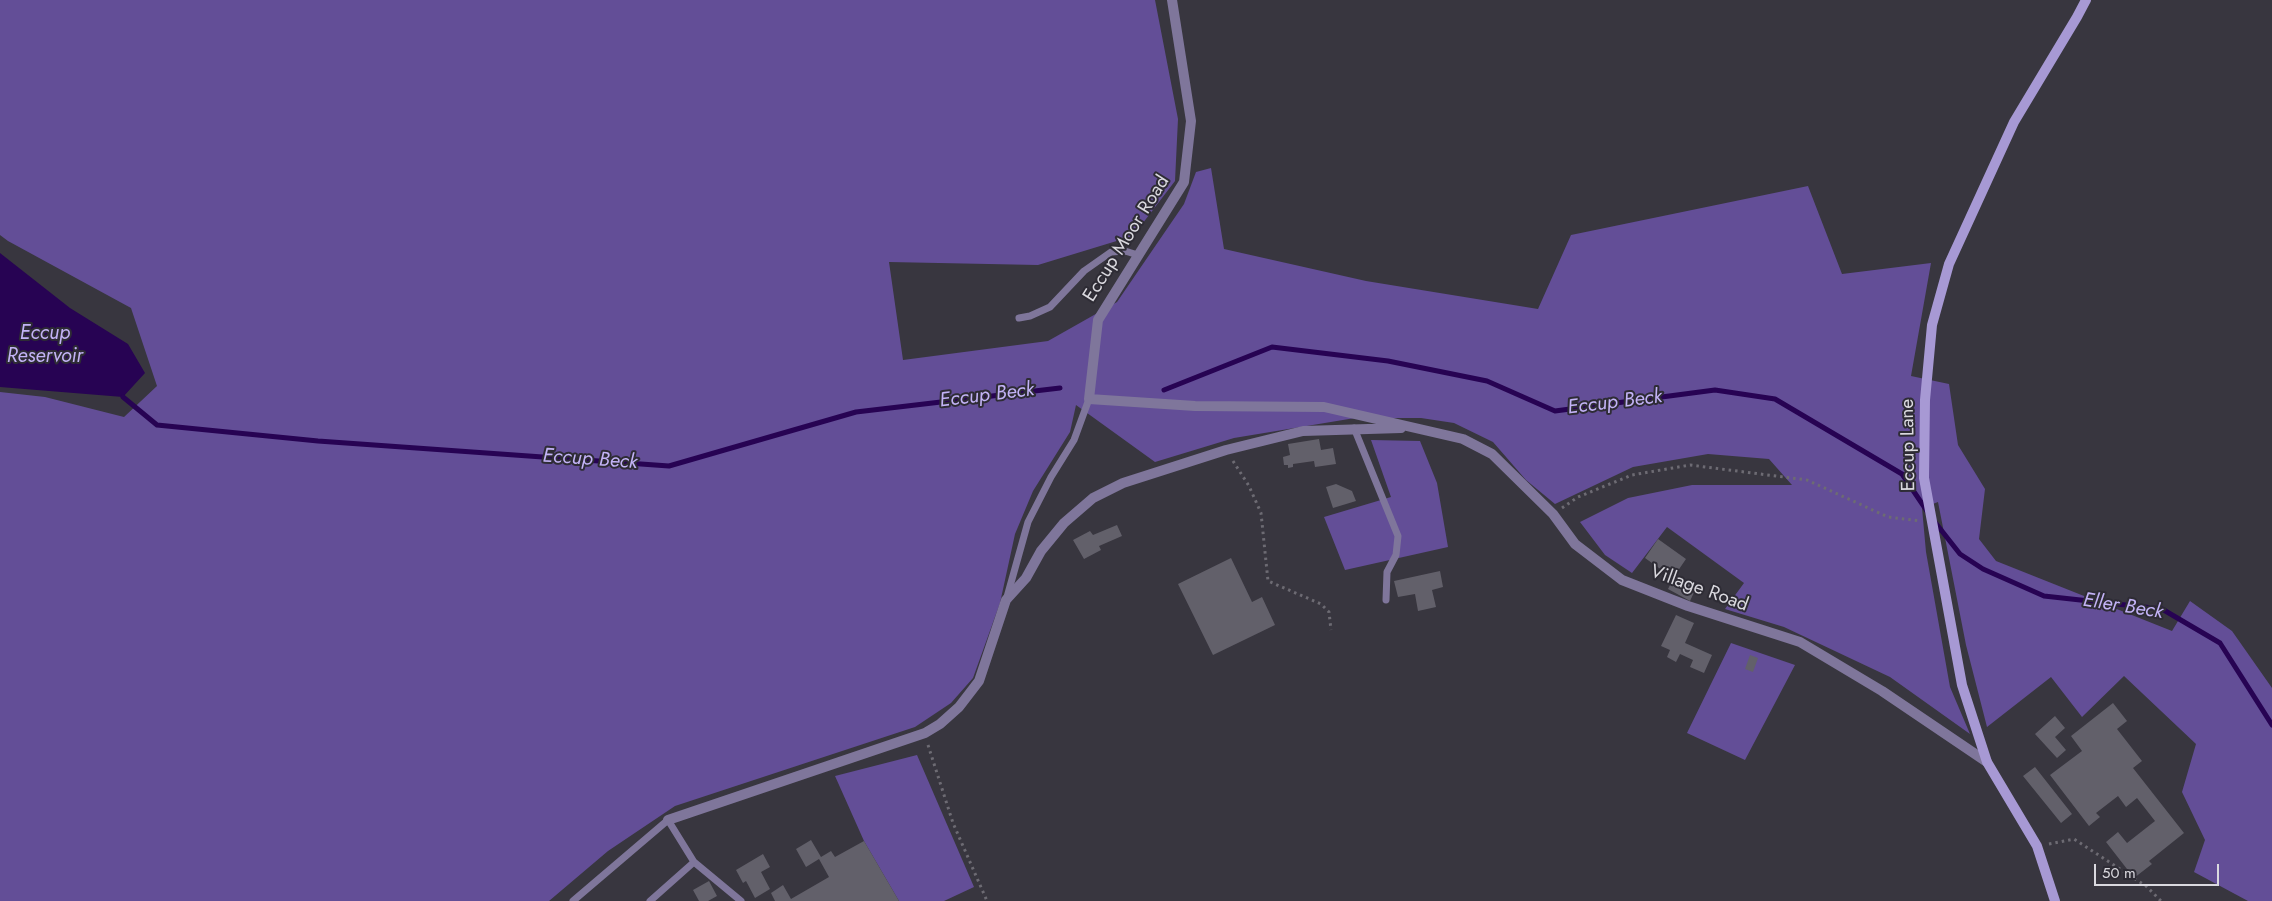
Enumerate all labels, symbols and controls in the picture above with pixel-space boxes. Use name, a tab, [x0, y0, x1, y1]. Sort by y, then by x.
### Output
street label: Eccup Moor Road	[1079, 172, 1175, 306]
water label: Eccup Reservoir	[7, 322, 83, 369]
water label: Eccup Beck	[938, 378, 1036, 414]
water label: Eccup Beck	[1566, 385, 1664, 421]
street label: Eccup Lane	[1897, 399, 1921, 491]
water label: Eccup Beck	[542, 445, 638, 475]
street label: Village Road	[1647, 561, 1751, 617]
water label: Eller Beck	[2081, 589, 2165, 625]
scale bar	[2097, 854, 2222, 886]
text: 50 m	[2102, 862, 2136, 884]

